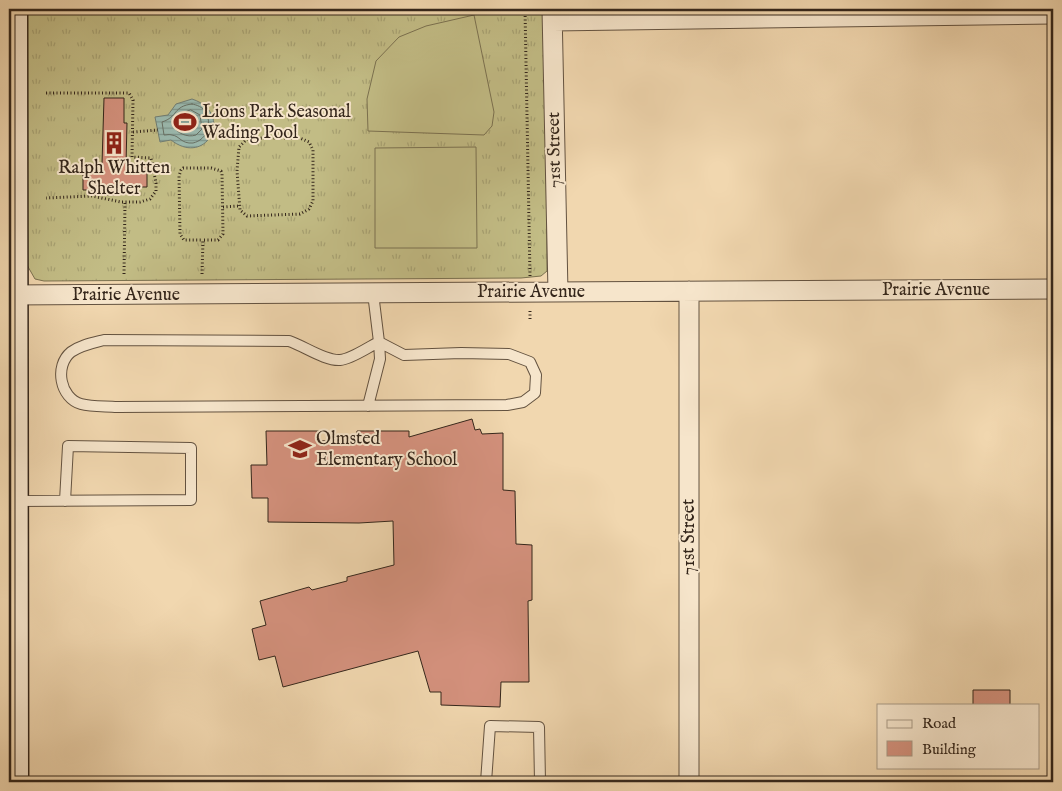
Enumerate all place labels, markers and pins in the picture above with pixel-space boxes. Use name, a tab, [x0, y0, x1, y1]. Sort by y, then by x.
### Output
place label: Lions Park Seasonal Wading Pool	[202, 101, 351, 145]
sports icon: Lions Park Seasonal Wading Pool	[172, 109, 198, 135]
building icon: Ralph Whitten Shelter	[101, 130, 127, 156]
place label: Ralph Whitten Shelter	[58, 157, 170, 201]
place label: Olmsted Elementary School	[316, 428, 457, 472]
school or university icon: Olmsted Elementary School	[287, 436, 313, 462]

